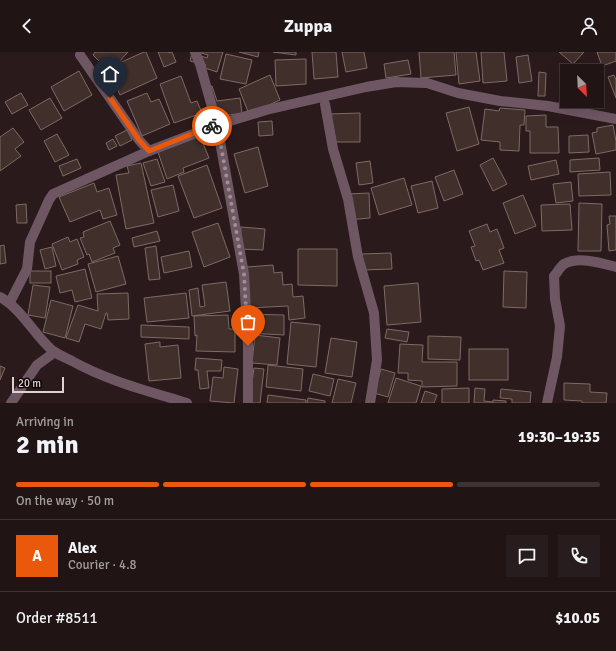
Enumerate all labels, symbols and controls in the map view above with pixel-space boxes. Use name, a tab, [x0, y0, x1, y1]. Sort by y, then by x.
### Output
icon: back	[16, 15, 38, 37]
text: Zuppa	[284, 15, 332, 37]
icon: person	[578, 15, 600, 37]
pin	[93, 57, 127, 98]
icon: home	[99, 63, 121, 85]
north arrow	[560, 64, 604, 108]
map controls	[560, 64, 604, 108]
courier	[192, 106, 232, 146]
icon: bike	[201, 115, 223, 137]
pin	[231, 305, 265, 346]
icon: bag	[237, 311, 259, 333]
scale bar	[12, 375, 64, 394]
text: 20 m	[18, 377, 41, 390]
text: Arriving in	[16, 414, 74, 430]
text: 19:30–19:35	[518, 428, 600, 446]
text: 2 min	[16, 429, 79, 461]
text: On the way · 50 m	[16, 493, 114, 509]
button: chat	[506, 535, 548, 577]
button: phone	[558, 535, 600, 577]
text: Alex	[68, 539, 97, 557]
text: A	[32, 547, 42, 565]
text: Courier · 4.8	[68, 557, 137, 573]
text: Order #8511	[16, 609, 98, 627]
text: $10.05	[555, 609, 600, 627]

